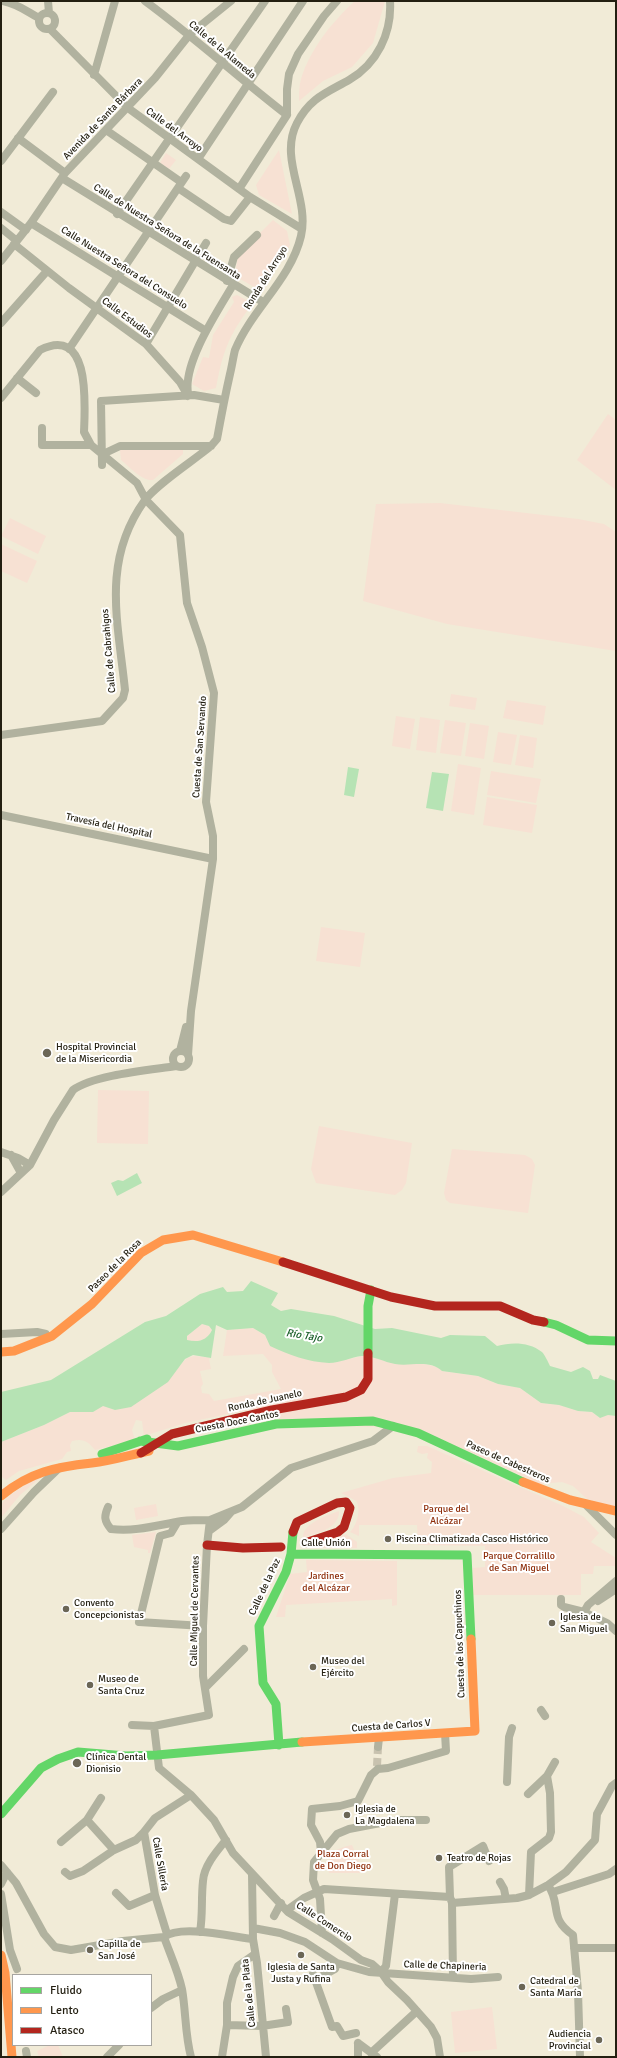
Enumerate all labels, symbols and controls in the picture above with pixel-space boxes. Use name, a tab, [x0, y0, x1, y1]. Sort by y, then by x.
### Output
street label: Calle de la Alameda	[186, 18, 258, 82]
street label: Avenida de Santa Bárbara	[61, 76, 145, 162]
street label: Calle del Arroyo	[143, 105, 205, 155]
street label: Calle de Nuestra Señora de la Fuensanta	[91, 181, 243, 283]
street label: Calle Nuestra Señora del Consuelo	[59, 224, 189, 312]
street label: Ronda del Arroyo	[242, 244, 290, 312]
street label: Calle Estudios	[99, 295, 155, 341]
street label: Calle de Cabrahigos	[99, 608, 119, 694]
street label: Cuesta de San Servando	[190, 695, 210, 799]
street label: Travesía del Hospital	[65, 811, 153, 841]
place label: Hospital Provincial de la Misericordia	[56, 1041, 136, 1064]
marker: Hospital Provincial de la Misericordia	[41, 1047, 53, 1059]
street label: Paseo de la Rosa	[86, 1237, 144, 1295]
water label: Río Tajo	[285, 1327, 323, 1345]
street label: Ronda de Juanelo	[227, 1387, 303, 1415]
street label: Cuesta Doce Cantos	[194, 1408, 280, 1436]
street label: Paseo de Cabestreros	[464, 1438, 552, 1486]
park label: Parque del Alcázar	[423, 1503, 469, 1526]
place label: Piscina Climatizada Casco Histórico	[396, 1533, 548, 1545]
marker: Piscina Climatizada Casco Histórico	[383, 1534, 393, 1544]
street label: Calle Unión	[301, 1537, 351, 1549]
park label: Parque Corralillo de San Miguel	[483, 1550, 555, 1574]
street label: Calle Miguel de Cervantes	[188, 1555, 202, 1667]
street label: Calle de la Paz	[247, 1557, 283, 1617]
park label: Jardines del Alcázar	[302, 1570, 350, 1594]
street label: Cuesta de los Capuchinos	[452, 1590, 468, 1698]
place label: Convento Concepcionistas	[74, 1597, 144, 1620]
marker: Convento Concepcionistas	[61, 1604, 71, 1614]
place label: Iglesia de San Miguel	[560, 1611, 608, 1634]
marker: Iglesia de San Miguel	[547, 1618, 557, 1628]
place label: Museo del Ejército	[321, 1655, 365, 1678]
marker: Museo del Ejército	[308, 1662, 318, 1672]
place label: Museo de Santa Cruz	[98, 1673, 145, 1696]
marker: Museo de Santa Cruz	[85, 1680, 95, 1690]
street label: Cuesta de Carlos V	[351, 1717, 431, 1735]
place label: Clínica Dental Dionisio	[86, 1751, 146, 1774]
marker: Clínica Dental Dionisio	[71, 1757, 83, 1769]
place label: Iglesia de La Magdalena	[355, 1803, 415, 1826]
marker: Iglesia de La Magdalena	[342, 1810, 352, 1820]
street label: Calle Sillería	[149, 1836, 171, 1892]
park label: Plaza Corral de Don Diego	[315, 1848, 371, 1872]
place label: Teatro de Rojas	[447, 1852, 511, 1864]
marker: Teatro de Rojas	[434, 1853, 444, 1863]
street label: Calle Comercio	[294, 1899, 354, 1945]
place label: Capilla de San José	[98, 1938, 140, 1962]
marker: Capilla de San José	[85, 1945, 95, 1955]
marker: Iglesia de Santa Justa y Rufina	[296, 1950, 306, 1960]
street label: Calle de la Plata	[239, 1958, 259, 2028]
street label: Calle de Chapineria	[403, 1959, 487, 1973]
place label: Iglesia de Santa Justa y Rufina	[267, 1961, 335, 1984]
legend	[12, 1974, 152, 2046]
place label: Catedral de Santa María	[530, 1975, 582, 1998]
marker: Catedral de Santa María	[517, 1982, 527, 1992]
text: Fluido	[50, 1983, 82, 1998]
text: Lento	[50, 2003, 79, 2018]
text: Atasco	[50, 2023, 85, 2038]
place label: Audiencia Provincial	[548, 2028, 591, 2052]
marker: Audiencia Provincial	[594, 2035, 604, 2045]

